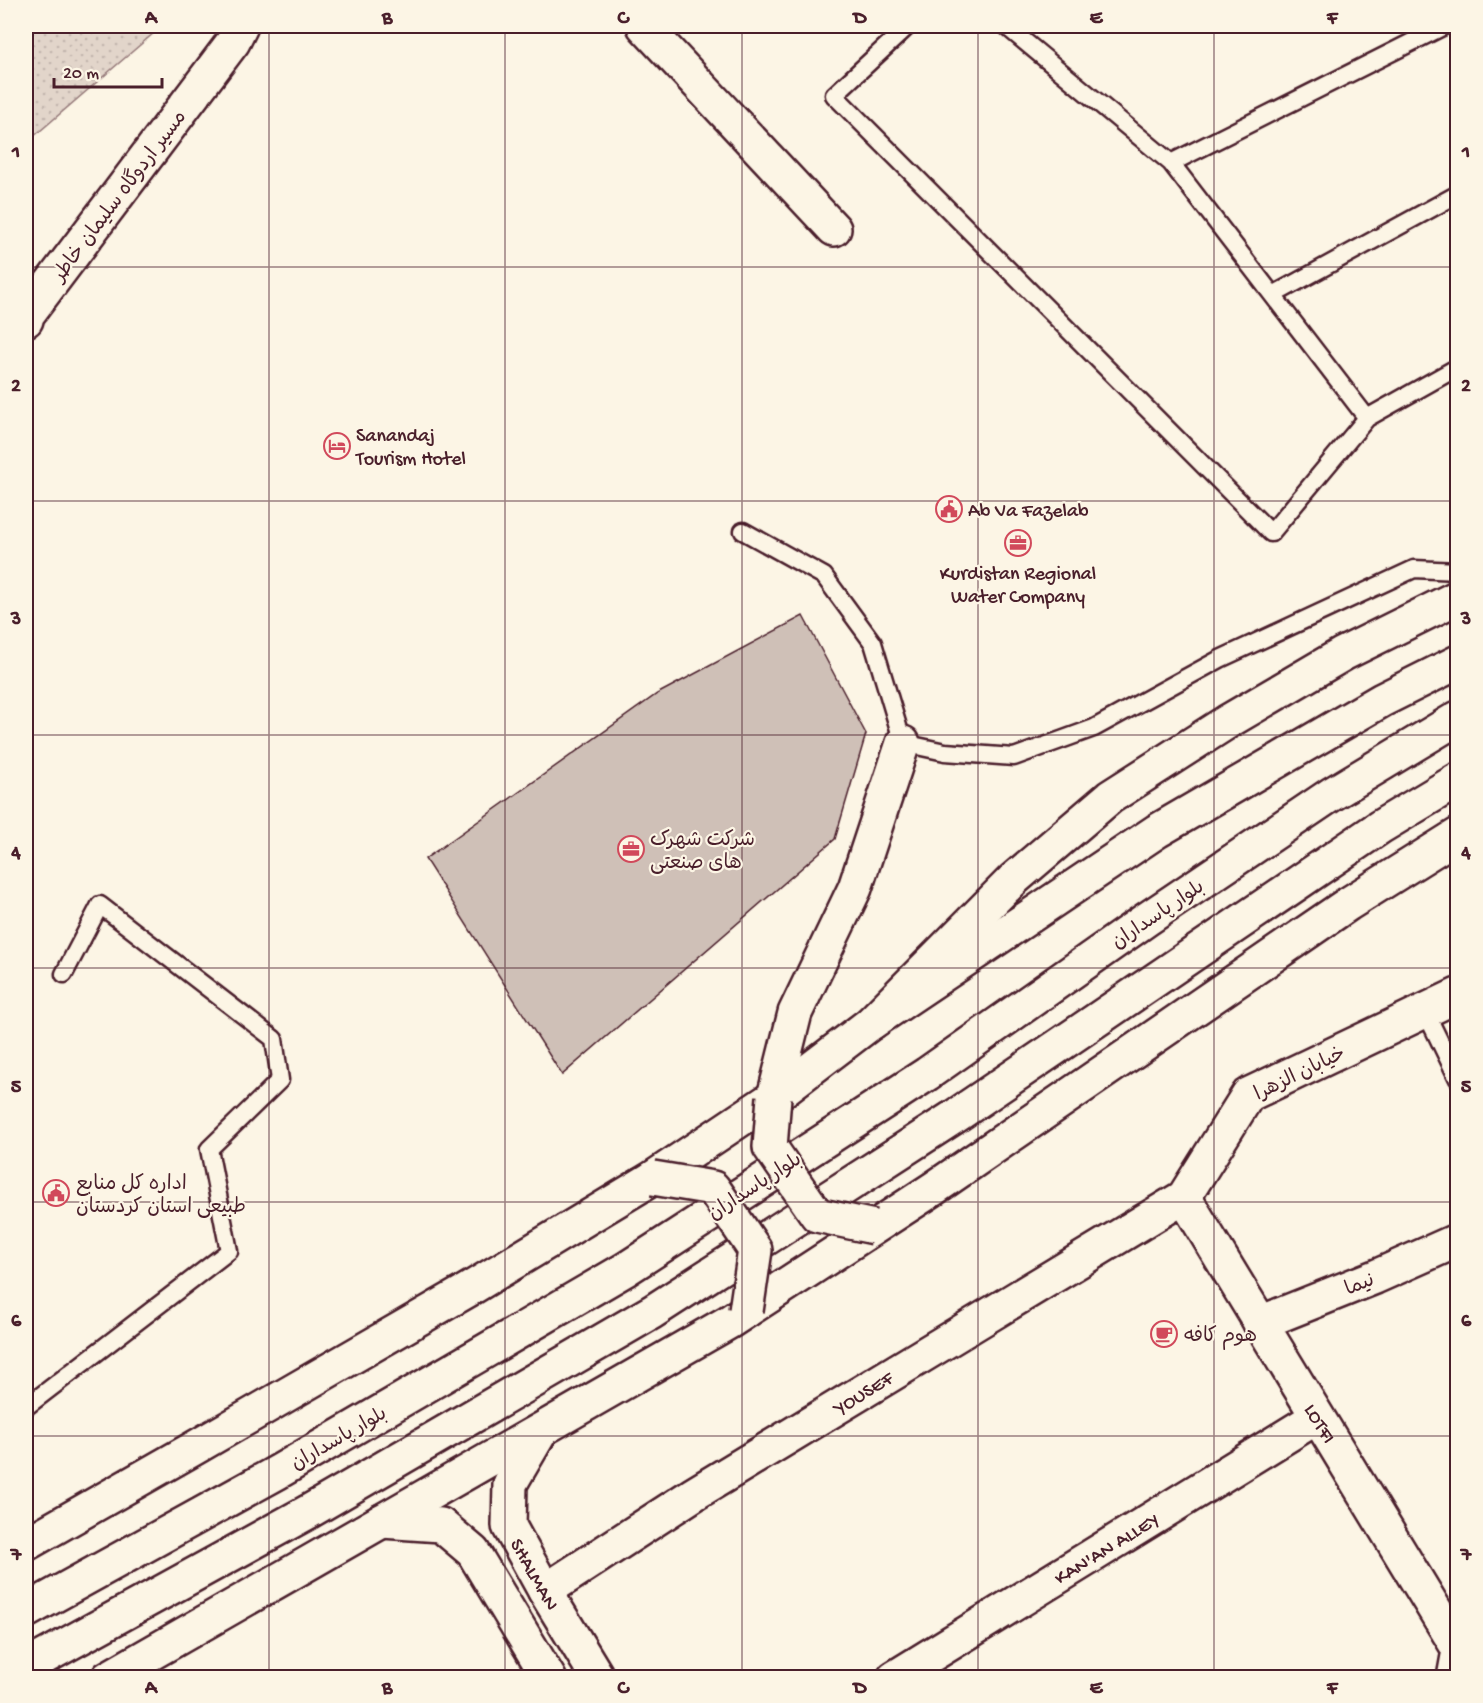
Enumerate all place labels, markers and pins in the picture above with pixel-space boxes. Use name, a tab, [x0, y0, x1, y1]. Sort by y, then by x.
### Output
place label: Sanandaj Tourism Hotel	[355, 426, 466, 472]
hotel icon: Sanandaj Tourism Hotel	[322, 431, 352, 461]
public building icon: Ab Va Fazelab	[934, 494, 964, 524]
place label: Ab Va Fazelab	[968, 501, 1089, 524]
office icon: Kurdistan Regional Water Company	[1003, 528, 1033, 558]
place label: Kurdistan Regional Water Company	[940, 564, 1096, 610]
place label: شرکت شهرک های صنعتی	[650, 829, 755, 876]
office icon: شرکت شهرک های صنعتی	[616, 834, 646, 864]
place label: اداره کل منابع طبیعی استان کردستان	[76, 1173, 246, 1220]
public building icon: اداره کل منابع طبیعی استان کردستان	[41, 1178, 71, 1208]
cafe icon: هوم کافه	[1149, 1319, 1179, 1349]
place label: هوم کافه	[1184, 1325, 1257, 1350]

